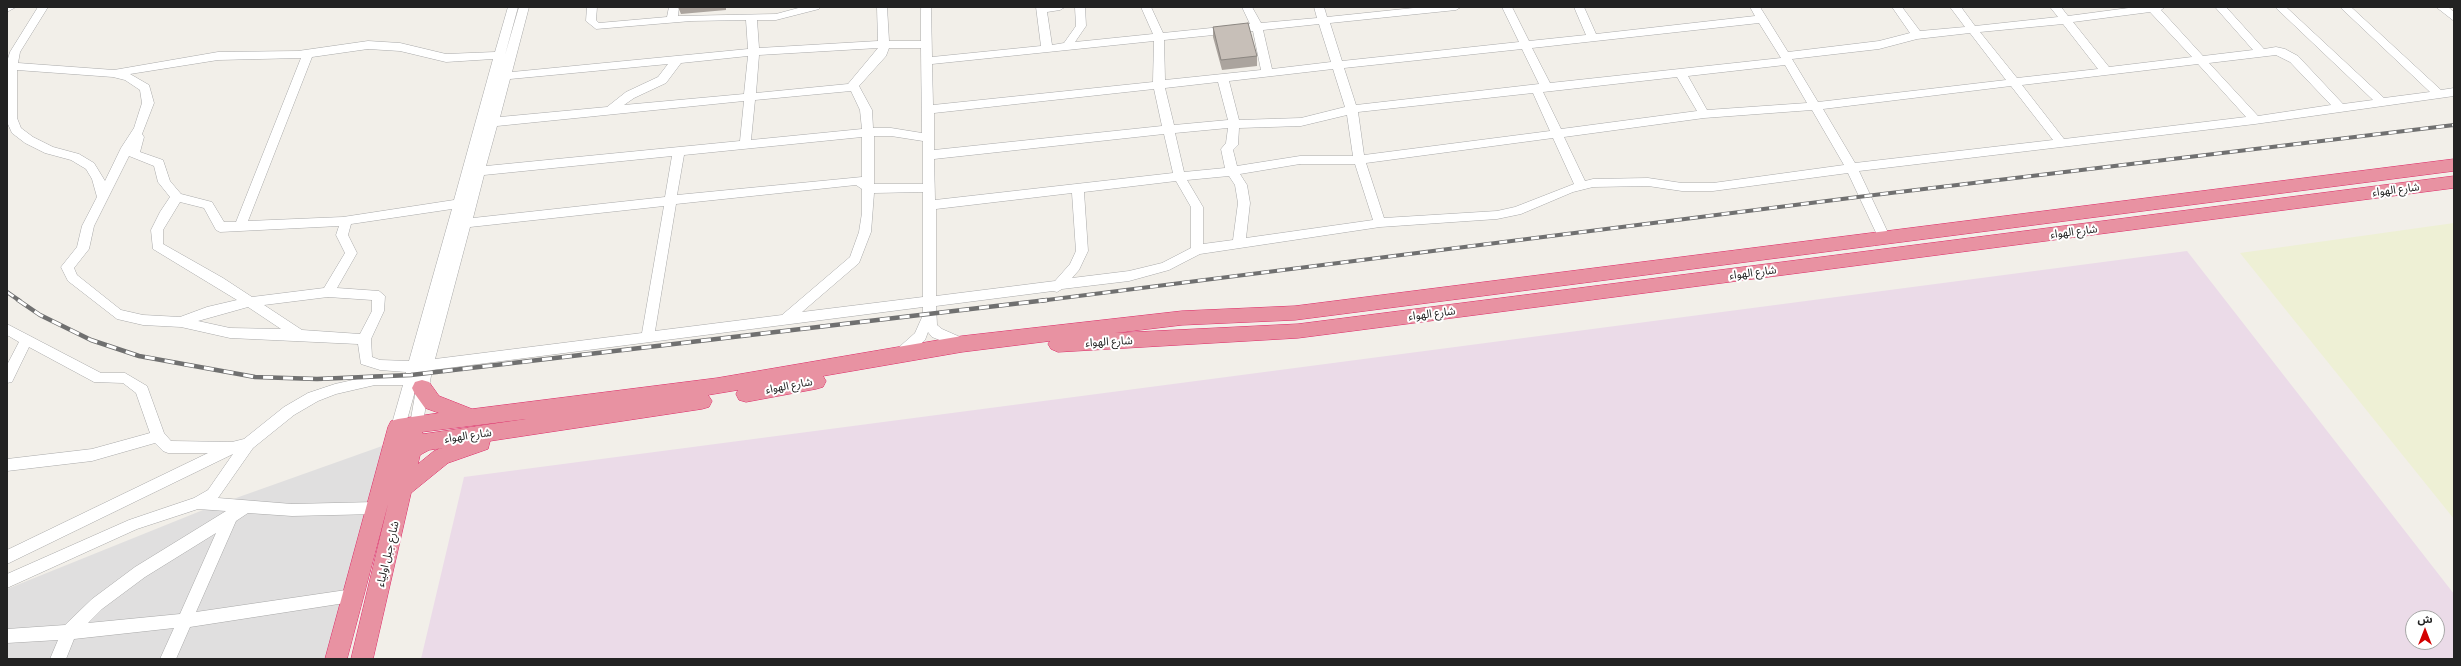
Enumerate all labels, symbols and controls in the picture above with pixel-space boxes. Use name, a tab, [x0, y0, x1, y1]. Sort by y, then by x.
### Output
street label: شارع الهواء	[2372, 181, 2420, 199]
street label: شارع الهواء	[2050, 223, 2098, 241]
street label: شارع الهواء	[1729, 264, 1777, 282]
street label: شارع الهواء	[1408, 305, 1456, 323]
street label: شارع الهواء	[1085, 334, 1133, 350]
street label: شارع الهواء	[765, 375, 813, 397]
street label: شارع الهواء	[444, 426, 492, 446]
street label: شارع جبل اولياء	[374, 520, 402, 588]
north arrow	[2405, 610, 2445, 650]
text: ش	[2417, 612, 2433, 626]

